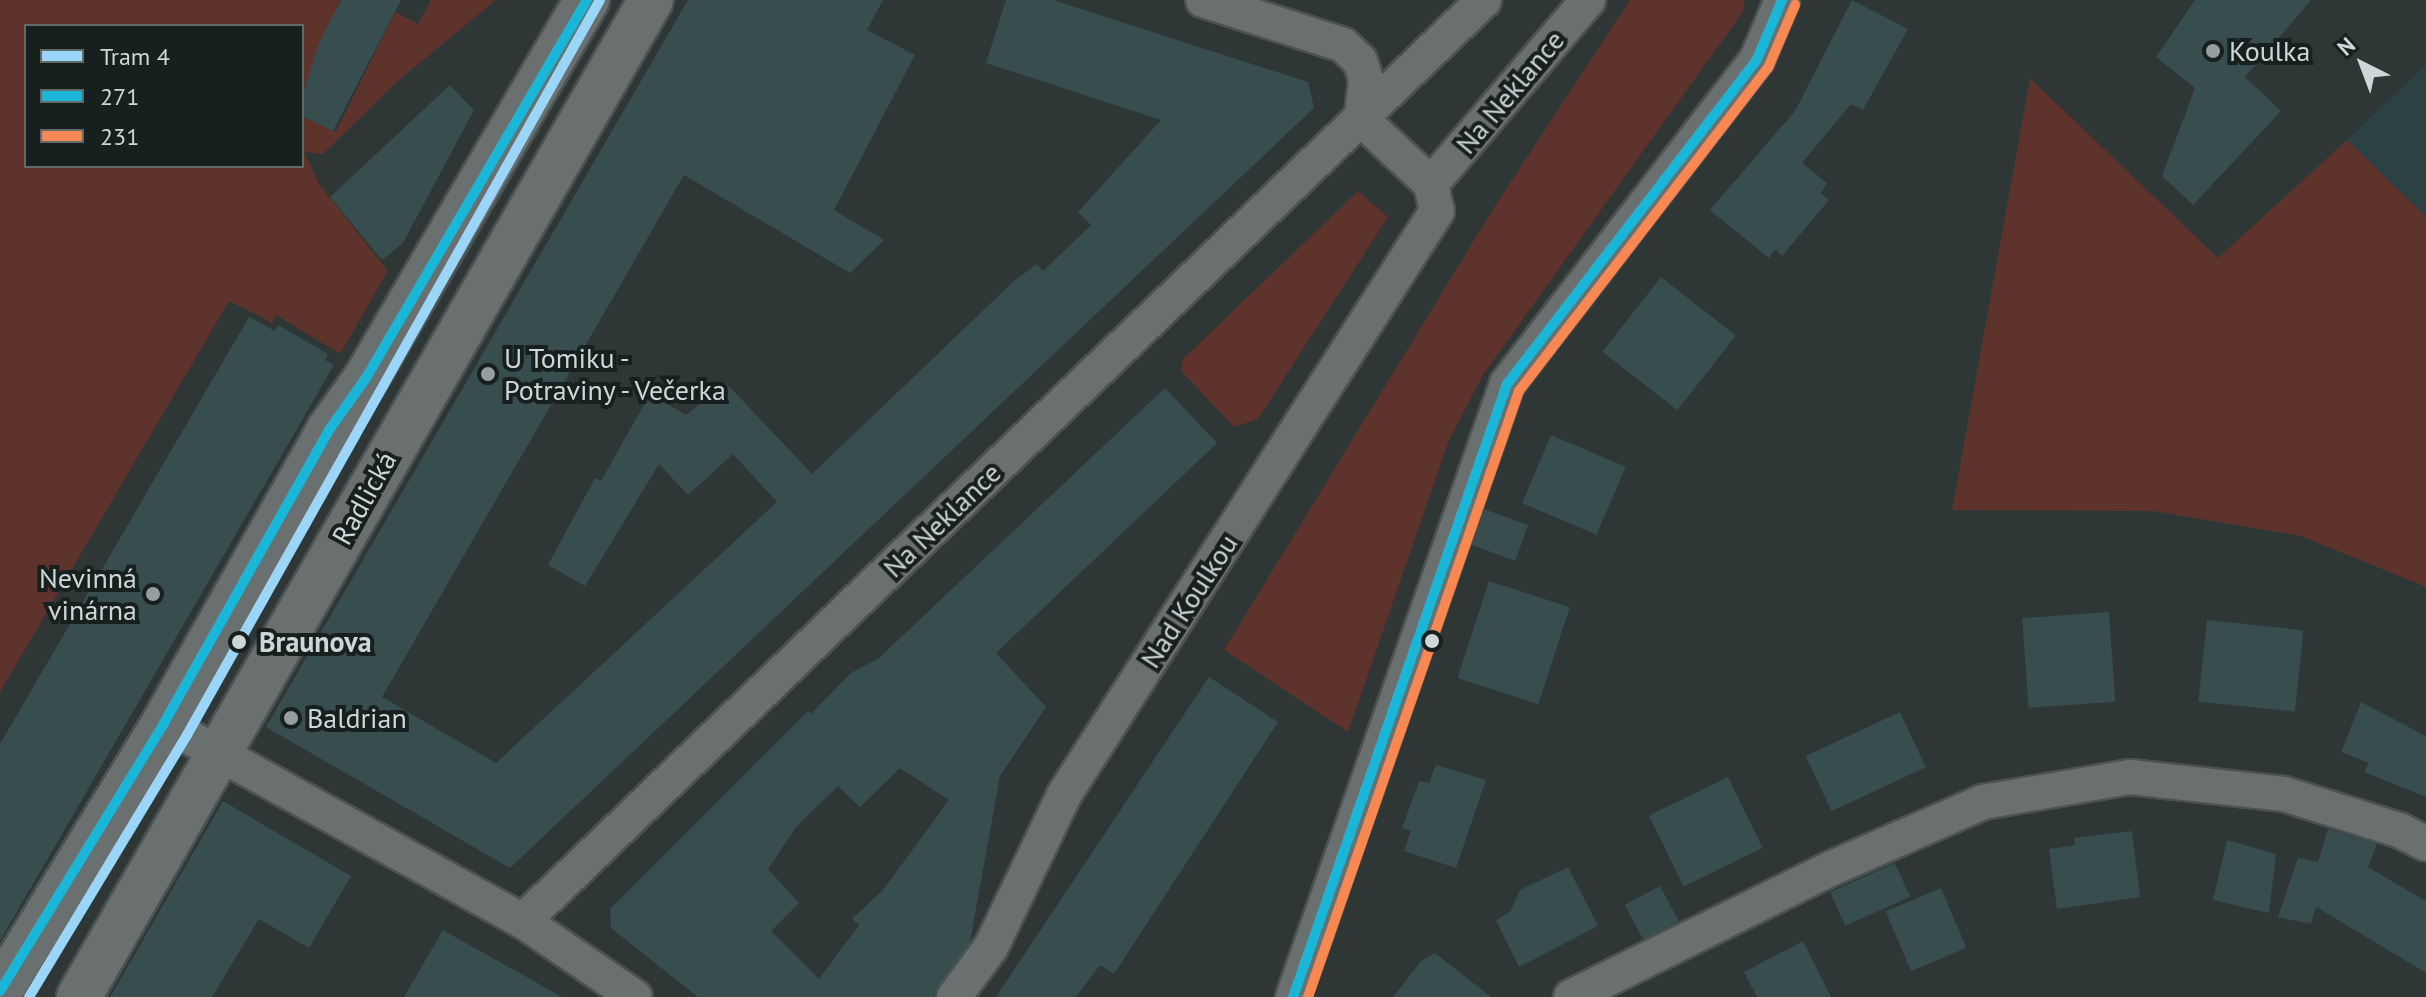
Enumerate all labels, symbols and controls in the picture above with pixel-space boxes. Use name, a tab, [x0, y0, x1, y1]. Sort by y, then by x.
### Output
legend	[24, 24, 304, 168]
street label: Na Neklance	[1449, 24, 1571, 160]
north arrow	[2322, 24, 2402, 104]
text: N	[2331, 31, 2361, 61]
place label: Koulka	[2229, 34, 2310, 68]
text: Tram 4	[100, 41, 170, 72]
marker: Koulka	[2204, 42, 2222, 60]
text: 271	[100, 81, 139, 112]
text: 231	[100, 121, 139, 152]
place label: U Tomiku - Potraviny - Večerka	[504, 341, 732, 407]
marker: U Tomiku - Potraviny - Večerka	[479, 365, 497, 383]
street label: Radlická	[325, 446, 403, 550]
street label: Na Neklance	[876, 456, 1008, 584]
street label: Nad Koulkou	[1133, 528, 1245, 674]
place label: Nevinná vinárna	[39, 561, 137, 627]
marker: Nevinná vinárna	[144, 585, 162, 603]
place label: Braunova	[259, 625, 372, 659]
marker: Braunova	[226, 629, 252, 655]
unlabelled marker	[1424, 633, 1440, 649]
place label: Baldrian	[307, 701, 407, 735]
marker: Baldrian	[282, 709, 300, 727]

